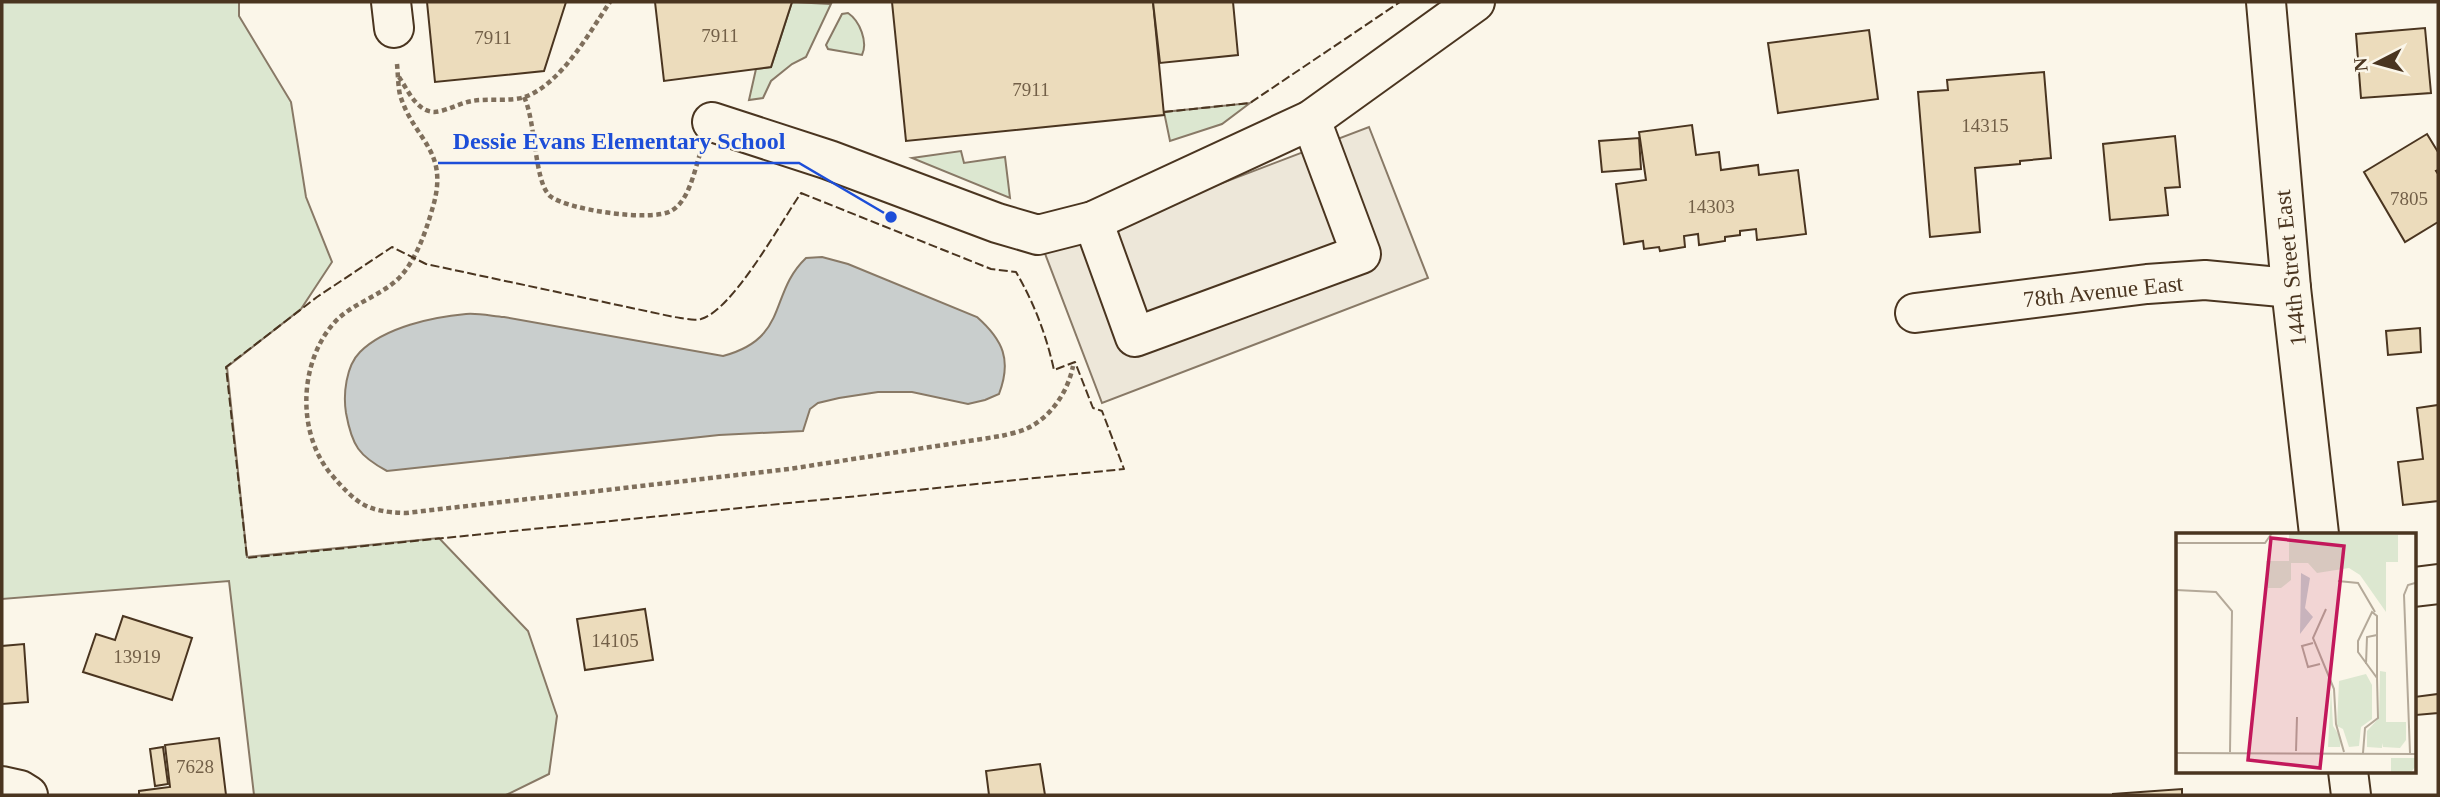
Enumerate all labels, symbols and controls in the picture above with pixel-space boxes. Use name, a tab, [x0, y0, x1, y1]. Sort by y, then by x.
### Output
house number: 7911	[701, 25, 739, 46]
house number: 7911	[474, 27, 512, 48]
north arrow	[2342, 28, 2412, 98]
text: N	[2349, 57, 2372, 73]
house number: 7911	[1012, 79, 1050, 100]
house number: 14315	[1961, 115, 2009, 136]
callout: Dessie Evans Elementary School	[438, 118, 799, 163]
text: Dessie Evans Elementary School	[453, 128, 786, 154]
street label: 144th Street East	[2270, 188, 2311, 347]
house number: 7805	[2390, 188, 2428, 209]
house number: 14303	[1687, 196, 1735, 217]
street label: 78th Avenue East	[2022, 271, 2185, 312]
inset map	[2176, 533, 2416, 772]
house number: 14105	[591, 630, 639, 651]
house number: 13919	[113, 646, 161, 667]
house number: 7628	[176, 756, 214, 777]

